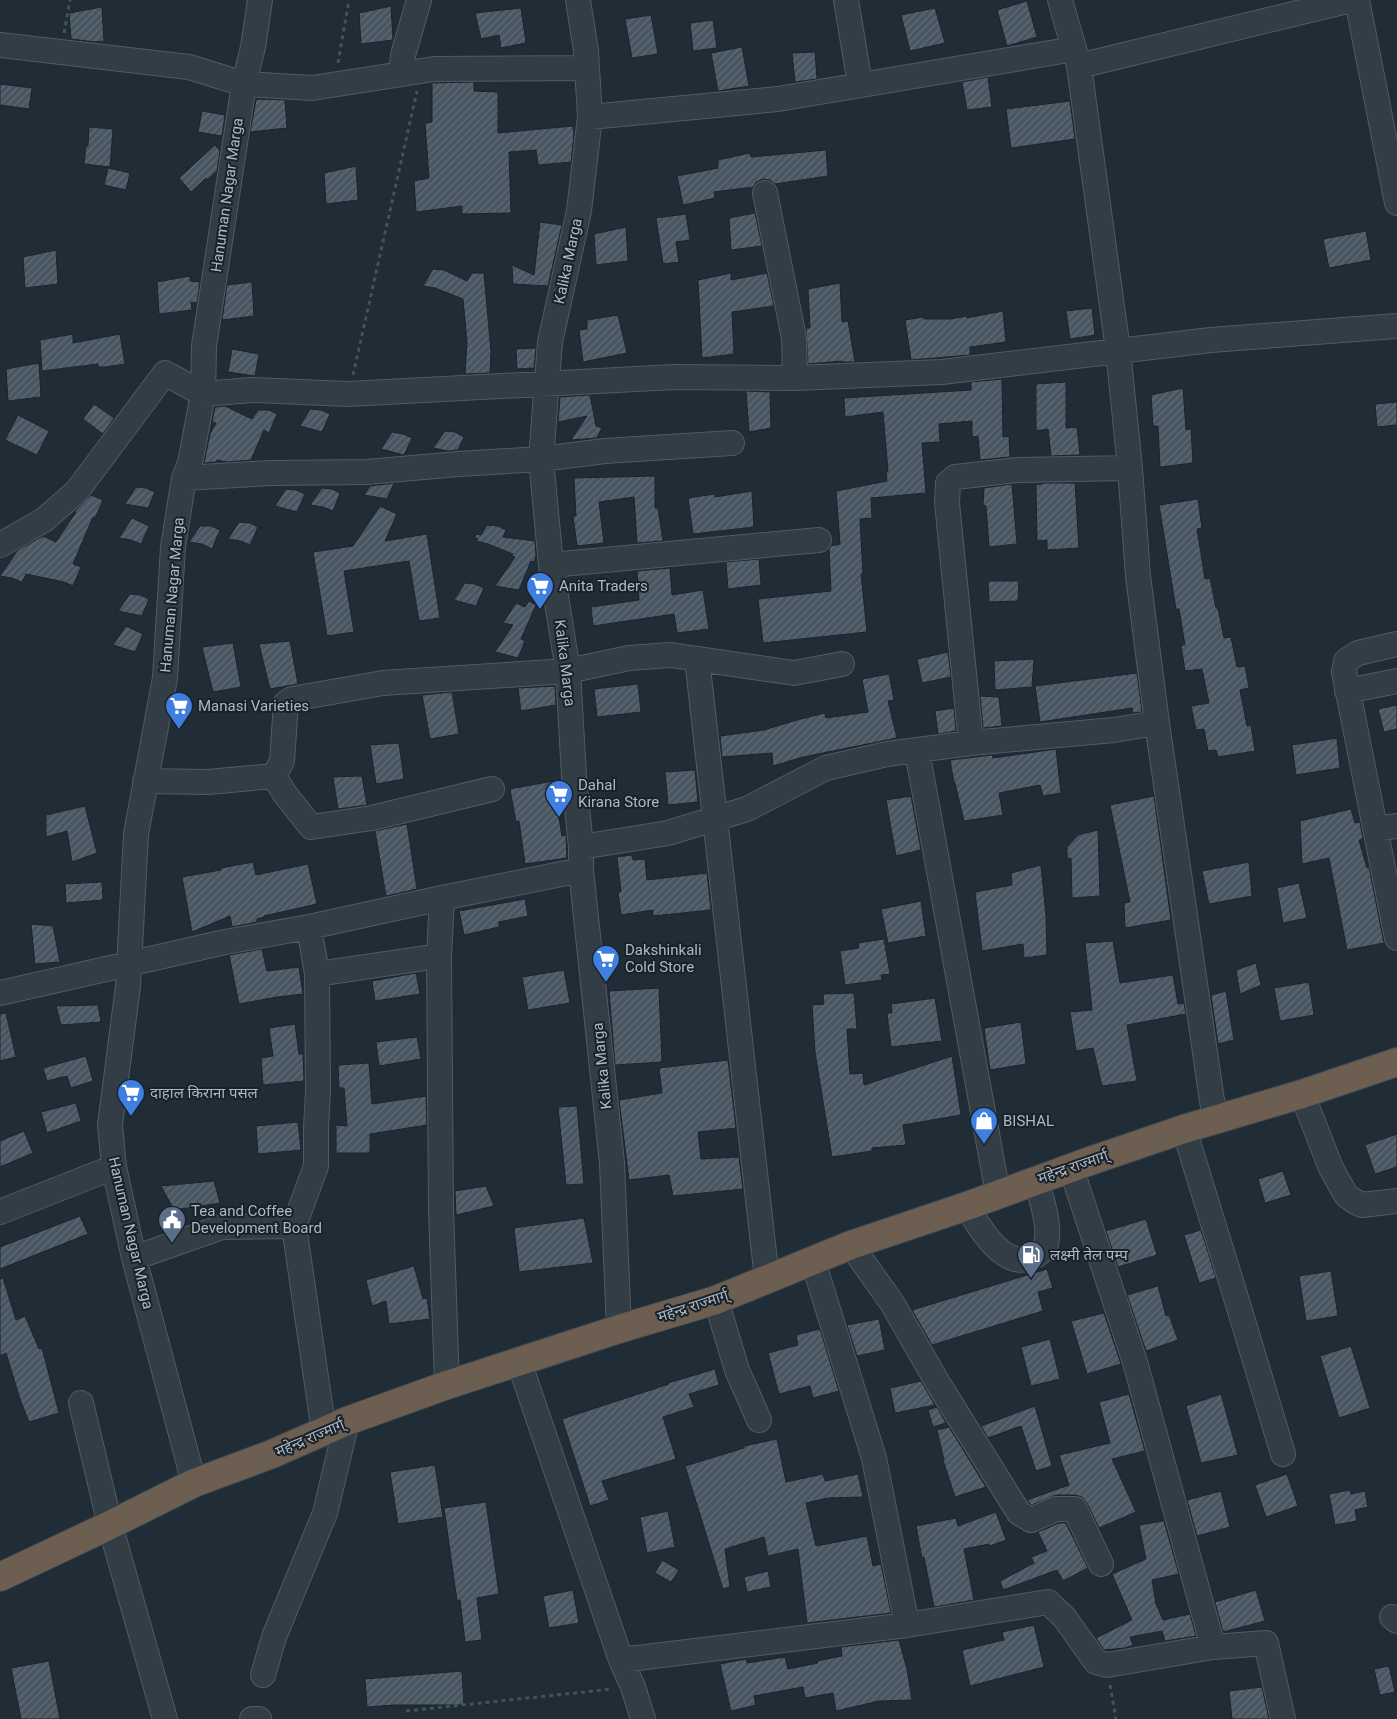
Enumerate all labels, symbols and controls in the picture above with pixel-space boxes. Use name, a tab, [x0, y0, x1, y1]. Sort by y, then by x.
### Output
street label: Hanuman Nagar Marga	[207, 117, 247, 273]
street label: Kalika Marga	[550, 217, 586, 305]
street label: Hanuman Nagar Marga	[156, 517, 188, 673]
supermarket icon: Anita Traders	[525, 571, 555, 610]
place label: Anita Traders	[559, 577, 648, 595]
street label: Kalika Marga	[551, 619, 579, 707]
supermarket icon: Manasi Varieties	[164, 691, 194, 730]
place label: Manasi Varieties	[198, 697, 309, 715]
place label: Dahal Kirana Store	[578, 776, 659, 811]
supermarket icon: Dahal Kirana Store	[544, 779, 574, 818]
place label: Dakshinkali Cold Store	[625, 941, 702, 976]
supermarket icon: Dakshinkali Cold Store	[591, 944, 621, 983]
street label: Kalika Marga	[588, 1022, 616, 1110]
supermarket icon: दाहाल किराना पसल	[116, 1078, 146, 1117]
place label: दाहाल किराना पसल	[150, 1084, 259, 1102]
shop icon: BISHAL	[969, 1106, 999, 1145]
place label: BISHAL	[1003, 1112, 1054, 1130]
street label: महेन्द्र राज्मार्ग्	[1035, 1146, 1113, 1188]
street label: Hanuman Nagar Marga	[105, 1155, 157, 1311]
place label: Tea and Coffee Development Board	[191, 1202, 322, 1237]
public building icon: Tea and Coffee Development Board	[157, 1205, 187, 1244]
fuel station icon: लक्ष्मी तेल पम्प	[1016, 1240, 1046, 1279]
place label: लक्ष्मी तेल पम्प	[1050, 1246, 1128, 1264]
street label: महेन्द्र राज्मार्ग्	[655, 1286, 733, 1327]
street label: महेन्द्र राज्मार्ग्	[273, 1415, 349, 1461]

